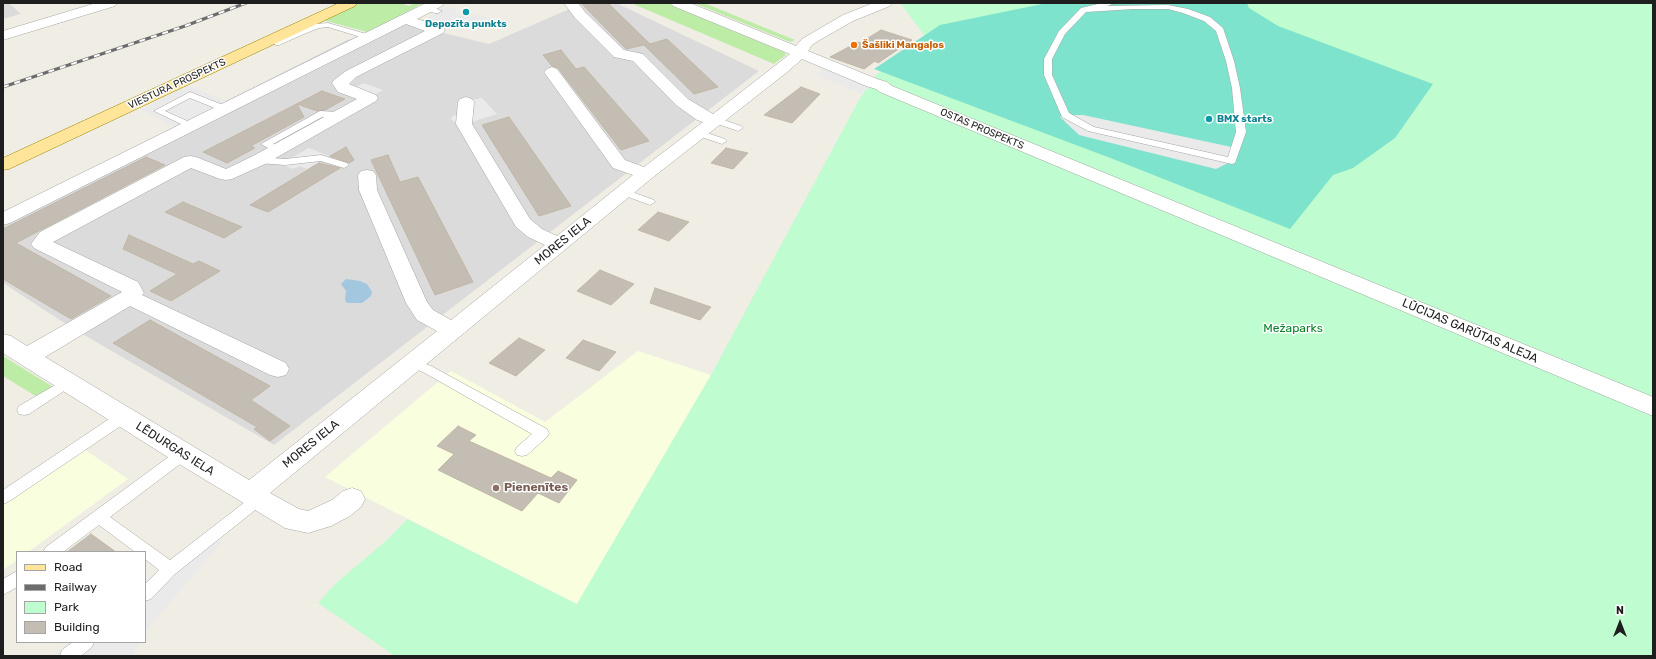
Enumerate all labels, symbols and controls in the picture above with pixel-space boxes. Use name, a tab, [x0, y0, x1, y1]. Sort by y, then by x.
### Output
marker: Depozīta punkts	[461, 7, 471, 17]
place label: Depozīta punkts	[425, 18, 507, 30]
place label: Šašliki Mangaļos	[862, 39, 944, 51]
marker: Šašliki Mangaļos	[849, 40, 859, 50]
street label: VIESTURA PROSPEKTS	[126, 56, 228, 112]
street label: OSTAS PROSPEKTS	[938, 106, 1026, 152]
place label: BMX starts	[1217, 113, 1272, 125]
marker: BMX starts	[1204, 114, 1214, 124]
street label: MORES IELA	[532, 214, 594, 268]
street label: LŪCIJAS GARŪTAS ALEJA	[1400, 296, 1540, 366]
park label: Mežaparks	[1263, 322, 1323, 336]
street label: MORES IELA	[280, 417, 342, 471]
street label: LĒDURGAS IELA	[133, 419, 217, 479]
place label: Pienenītes	[504, 481, 568, 495]
marker: Pienenītes	[491, 483, 501, 493]
legend	[16, 551, 146, 643]
text: Road	[54, 560, 82, 574]
text: Railway	[54, 580, 97, 594]
text: Park	[54, 600, 79, 614]
north arrow	[1600, 603, 1640, 643]
text: N	[1616, 604, 1624, 617]
text: Building	[54, 620, 100, 634]

